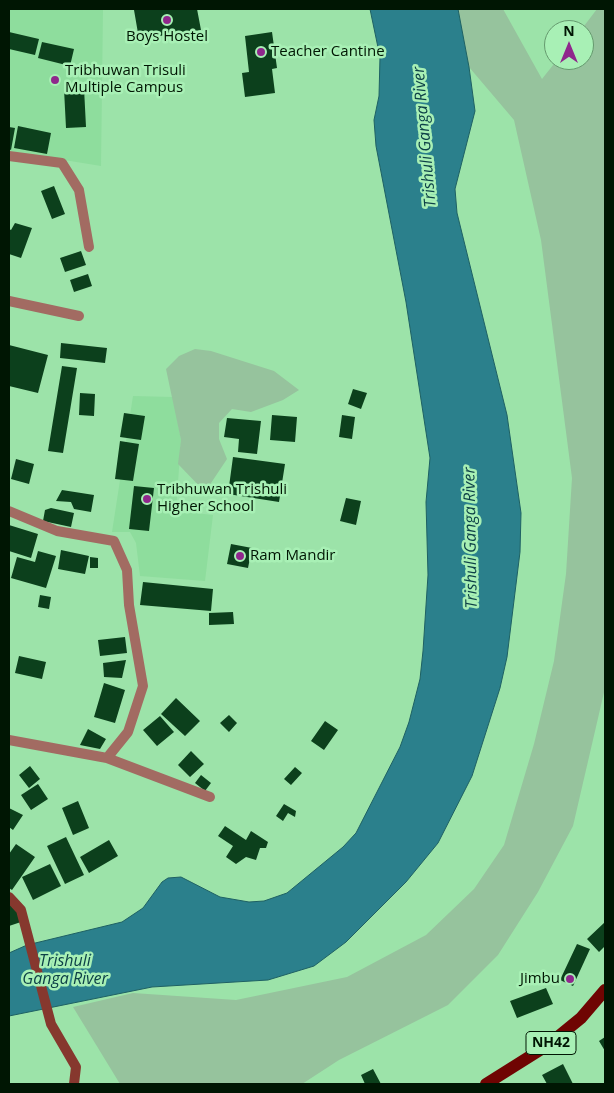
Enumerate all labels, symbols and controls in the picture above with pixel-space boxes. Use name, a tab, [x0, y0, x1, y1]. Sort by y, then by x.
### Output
marker: Boys Hostel	[161, 14, 173, 26]
north arrow	[544, 20, 594, 70]
text: N	[563, 21, 575, 40]
place label: Boys Hostel	[126, 28, 208, 46]
place label: Teacher Cantine	[271, 43, 385, 61]
marker: Teacher Cantine	[255, 46, 267, 58]
place label: Tribhuwan Trisuli Multiple Campus	[65, 62, 186, 97]
water label: Trishuli Ganga River	[409, 66, 441, 208]
marker: Tribhuwan Trisuli Multiple Campus	[49, 74, 61, 86]
water label: Trishuli Ganga River	[460, 467, 482, 609]
place label: Tribhuwan Trishuli Higher School	[157, 481, 287, 516]
marker: Tribhuwan Trishuli Higher School	[141, 493, 153, 505]
place label: Ram Mandir	[250, 547, 335, 565]
marker: Ram Mandir	[234, 550, 246, 562]
water label: Trishuli Ganga River	[22, 951, 108, 989]
place label: Jimbu	[520, 970, 560, 988]
marker: Jimbu	[564, 973, 576, 985]
road number: NH42	[526, 1032, 576, 1054]

